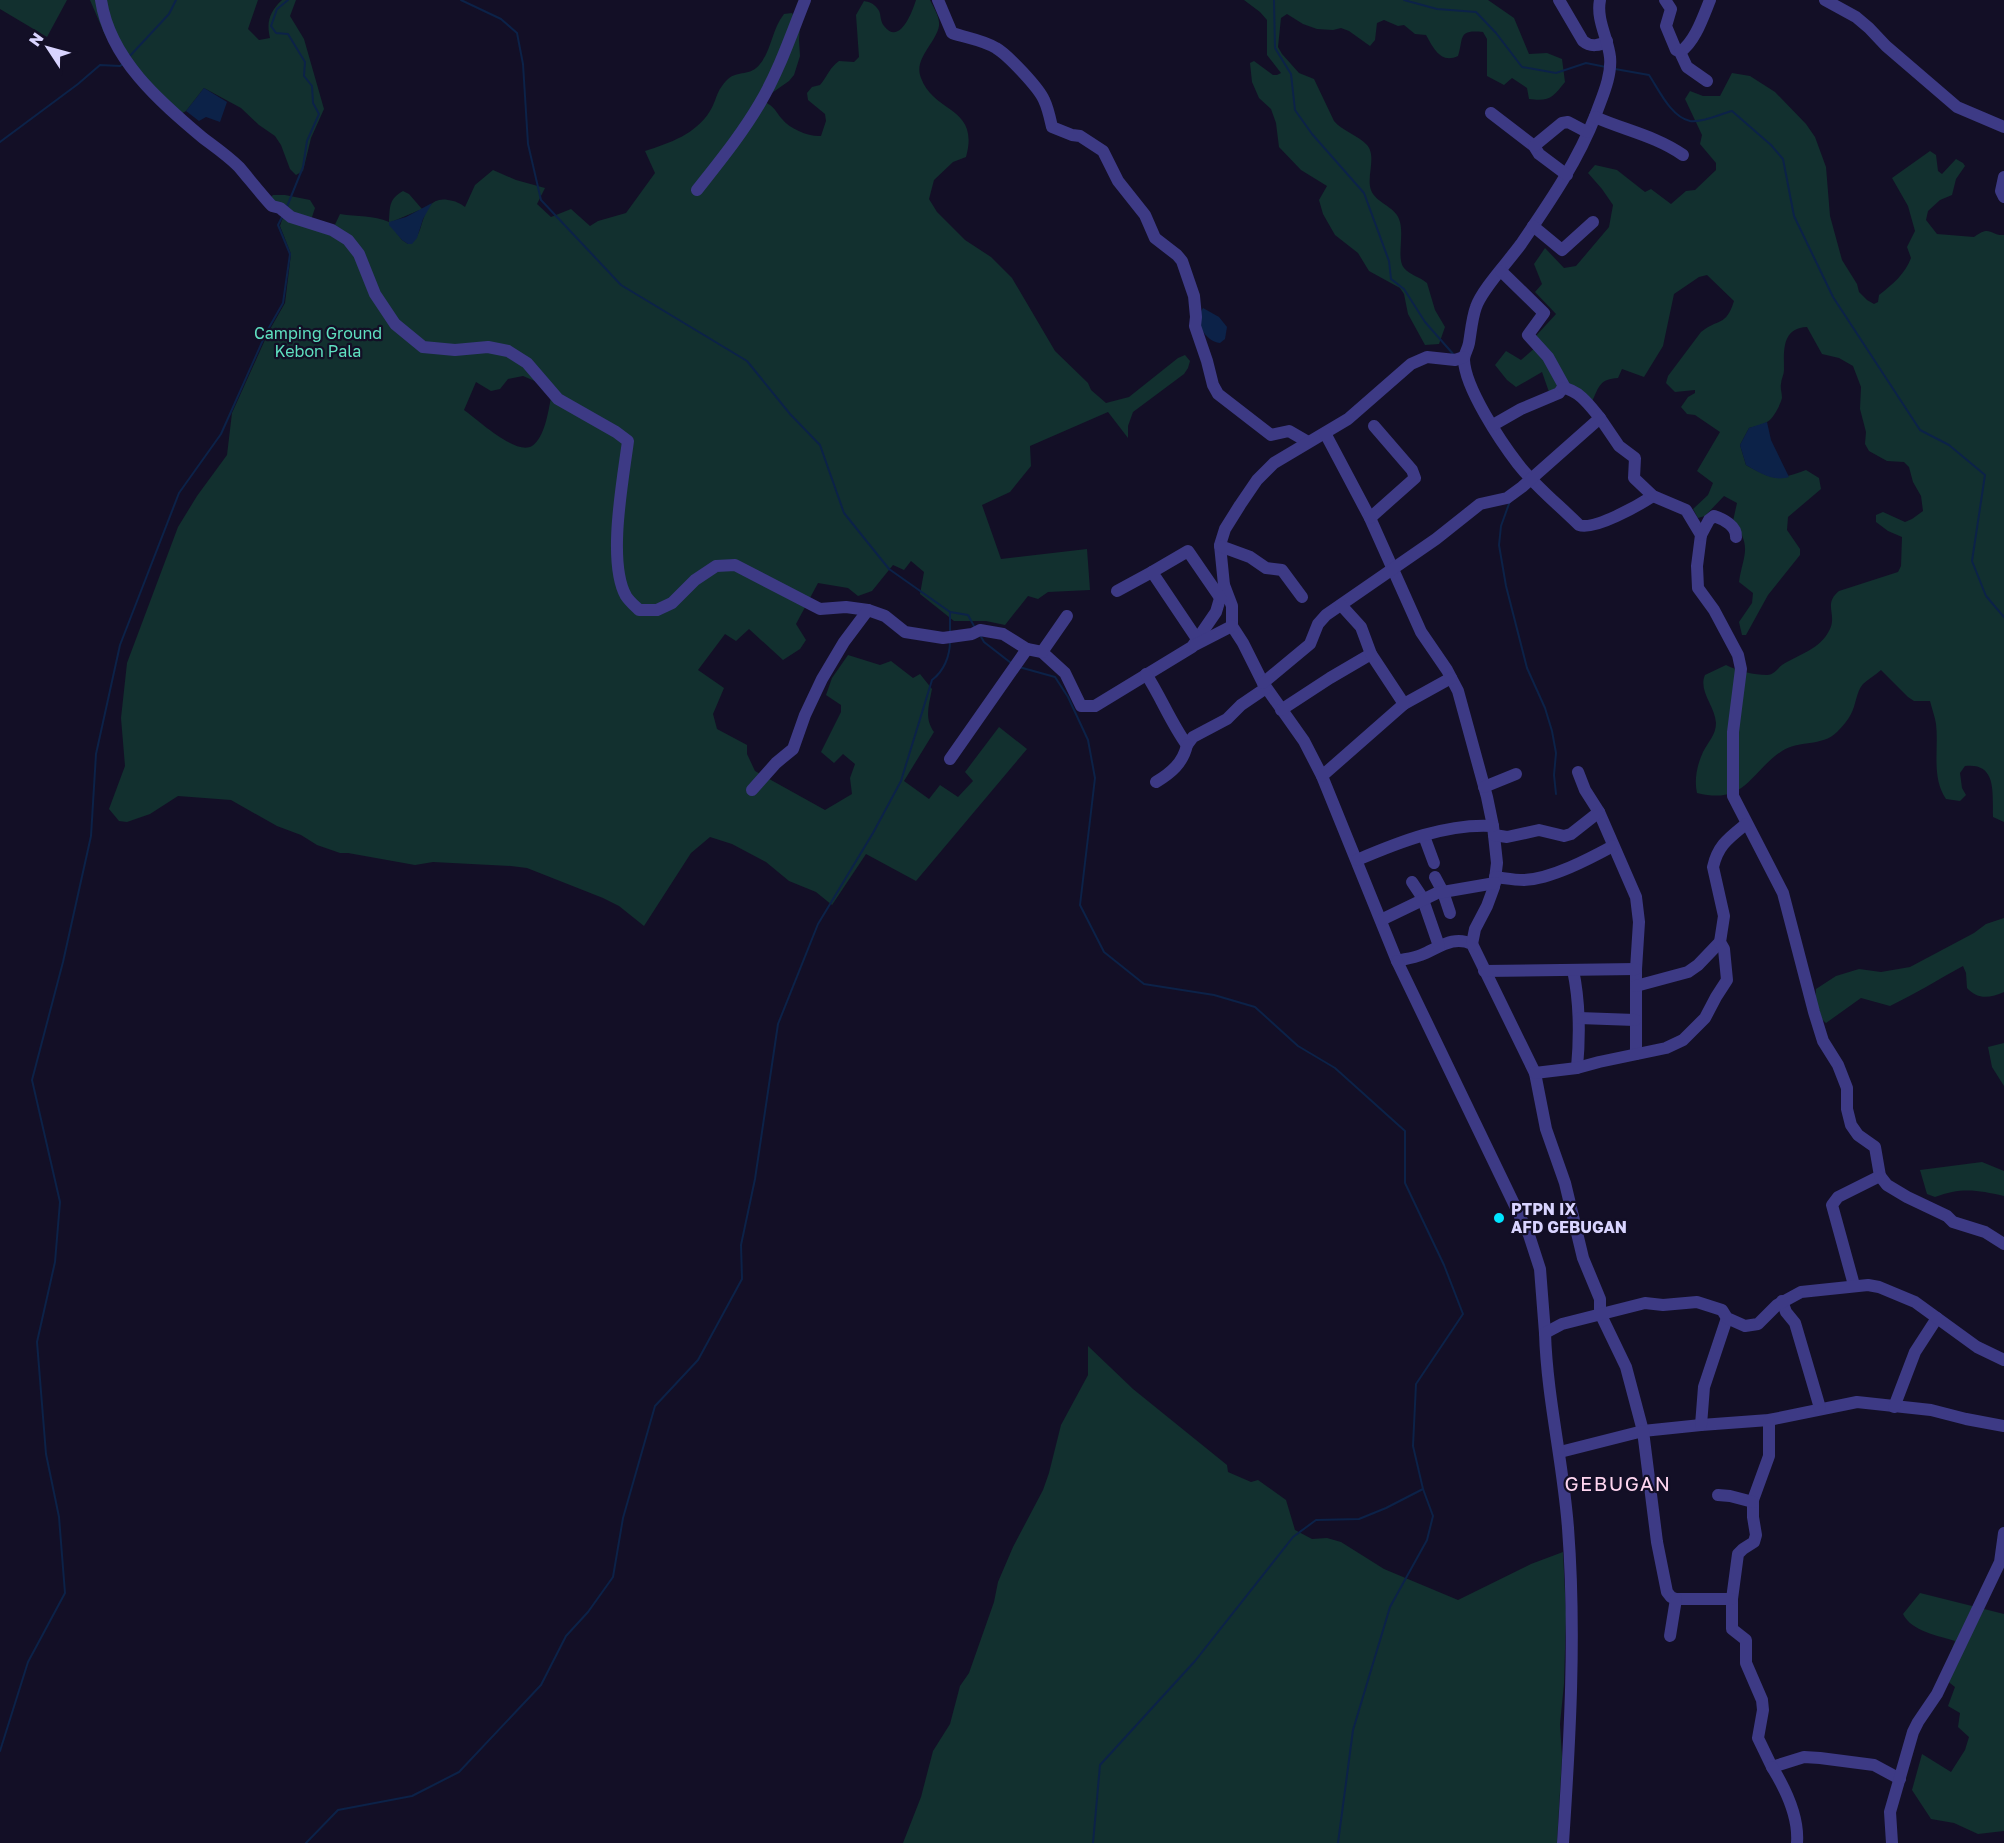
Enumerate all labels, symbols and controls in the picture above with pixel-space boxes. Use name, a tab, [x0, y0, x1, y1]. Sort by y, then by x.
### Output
north arrow	[18, 18, 78, 78]
text: N	[24, 28, 48, 50]
park label: Camping Ground Kebon Pala	[254, 323, 382, 361]
place label: PTPN IX AFD GEBUGAN	[1511, 1199, 1627, 1237]
marker: PTPN IX AFD GEBUGAN	[1492, 1211, 1506, 1225]
district label: GEBUGAN	[1564, 1471, 1672, 1495]

